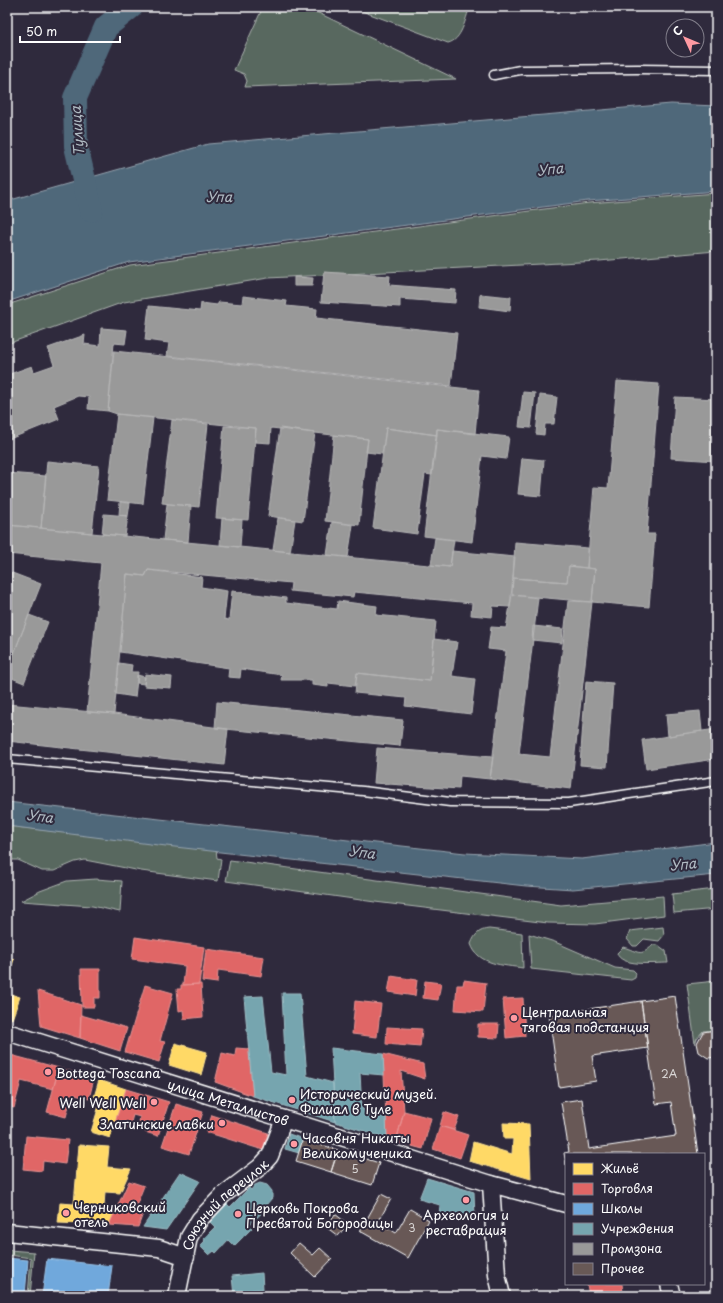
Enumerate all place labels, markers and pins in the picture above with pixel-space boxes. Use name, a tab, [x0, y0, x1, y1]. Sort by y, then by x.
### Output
place label: Центральная тяговая подстанция	[522, 1002, 649, 1036]
marker: Центральная тяговая подстанция	[509, 1013, 519, 1023]
place label: Bottega Toscana	[56, 1063, 161, 1082]
marker: Bottega Toscana	[43, 1067, 53, 1077]
place label: Исторический музей. Филиал в Туле	[300, 1084, 437, 1118]
place label: Well Well Well	[60, 1093, 146, 1112]
marker: Исторический музей. Филиал в Туле	[287, 1095, 297, 1105]
marker: Well Well Well	[149, 1097, 159, 1107]
place label: Златинские лавки	[99, 1114, 214, 1133]
marker: Златинские лавки	[217, 1118, 227, 1128]
place label: Часовня Никиты Великомученика	[302, 1128, 413, 1162]
marker: Часовня Никиты Великомученика	[289, 1139, 299, 1149]
marker: Археология и реставрация	[461, 1195, 471, 1205]
place label: Черниковский отель	[74, 1197, 166, 1231]
place label: Церковь Покрова Пресвятой Богородицы	[246, 1198, 393, 1232]
place label: Археология и реставрация	[423, 1205, 509, 1239]
marker: Черниковский отель	[61, 1208, 71, 1218]
marker: Церковь Покрова Пресвятой Богородицы	[233, 1209, 243, 1219]

